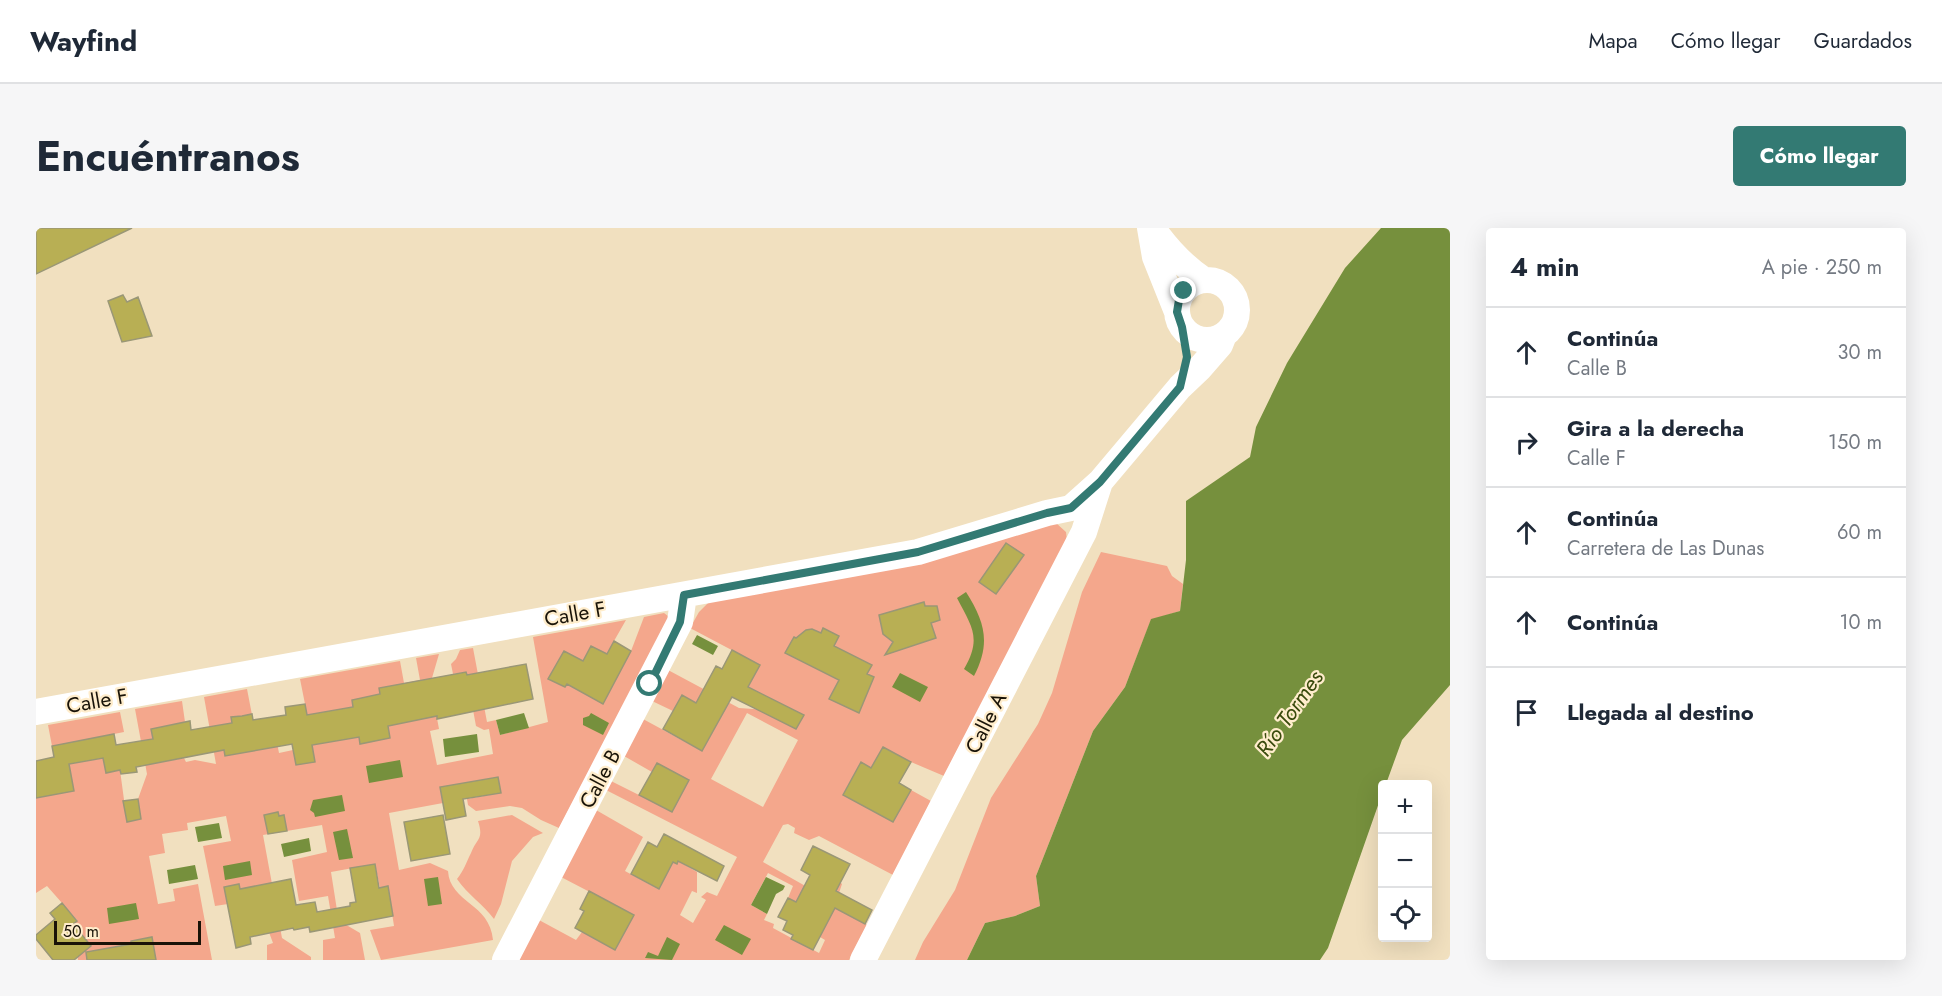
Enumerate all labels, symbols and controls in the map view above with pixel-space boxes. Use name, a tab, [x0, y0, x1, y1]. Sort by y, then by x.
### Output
text: Wayfind	[30, 21, 137, 62]
text: Mapa	[1588, 26, 1638, 56]
text: Cómo llegar	[1671, 26, 1780, 56]
text: Guardados	[1813, 26, 1912, 56]
text: Encuéntranos	[36, 126, 300, 187]
button: Cómo llegar	[1733, 126, 1906, 186]
text: 4 min	[1510, 248, 1579, 286]
text: A pie · 250 m	[1762, 253, 1882, 282]
route end	[1170, 277, 1196, 303]
text: Continúa	[1567, 322, 1658, 354]
icon: ahead	[1510, 336, 1543, 369]
text: 30 m	[1837, 338, 1882, 367]
text: Calle B	[1567, 354, 1627, 383]
text: Gira a la derecha	[1567, 412, 1744, 444]
icon: right	[1510, 426, 1543, 459]
text: 150 m	[1828, 428, 1882, 457]
text: Calle F	[1567, 444, 1626, 473]
text: Continúa	[1567, 502, 1658, 534]
icon: ahead	[1510, 516, 1543, 549]
text: 60 m	[1837, 518, 1882, 547]
text: Carretera de Las Dunas	[1567, 534, 1764, 563]
street label: Calle F	[542, 594, 608, 634]
icon: ahead	[1510, 606, 1543, 639]
text: Continúa	[1567, 606, 1658, 638]
text: 10 m	[1839, 608, 1882, 637]
water label: Río Tormes	[1248, 663, 1331, 763]
route start	[636, 670, 662, 696]
street label: Calle F	[64, 681, 130, 721]
street label: Calle A	[958, 687, 1014, 759]
icon: arrive	[1510, 696, 1543, 729]
text: Llegada al destino	[1567, 696, 1754, 728]
street label: Calle B	[572, 744, 628, 814]
map controls	[1378, 780, 1432, 942]
button: +	[1378, 780, 1432, 834]
button: −	[1378, 834, 1432, 888]
button: locate	[1378, 888, 1432, 942]
scale bar	[54, 918, 201, 946]
text: 50 m	[63, 920, 99, 943]

